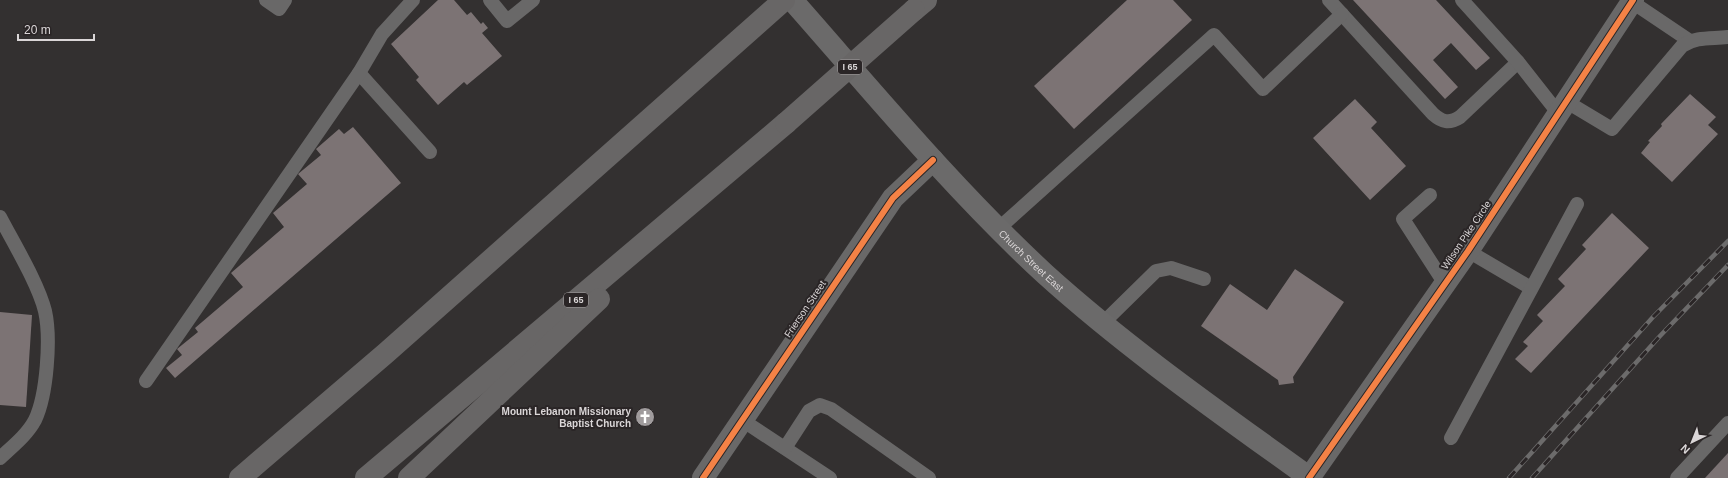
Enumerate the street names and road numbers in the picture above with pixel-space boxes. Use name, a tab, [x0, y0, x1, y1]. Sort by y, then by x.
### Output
road number: I 65	[838, 60, 862, 74]
street label: Wilson Pike Circle	[1439, 198, 1493, 271]
street label: Church Street East	[997, 228, 1066, 294]
street label: Frierson Street	[782, 278, 828, 339]
road number: I 65	[564, 293, 588, 307]

